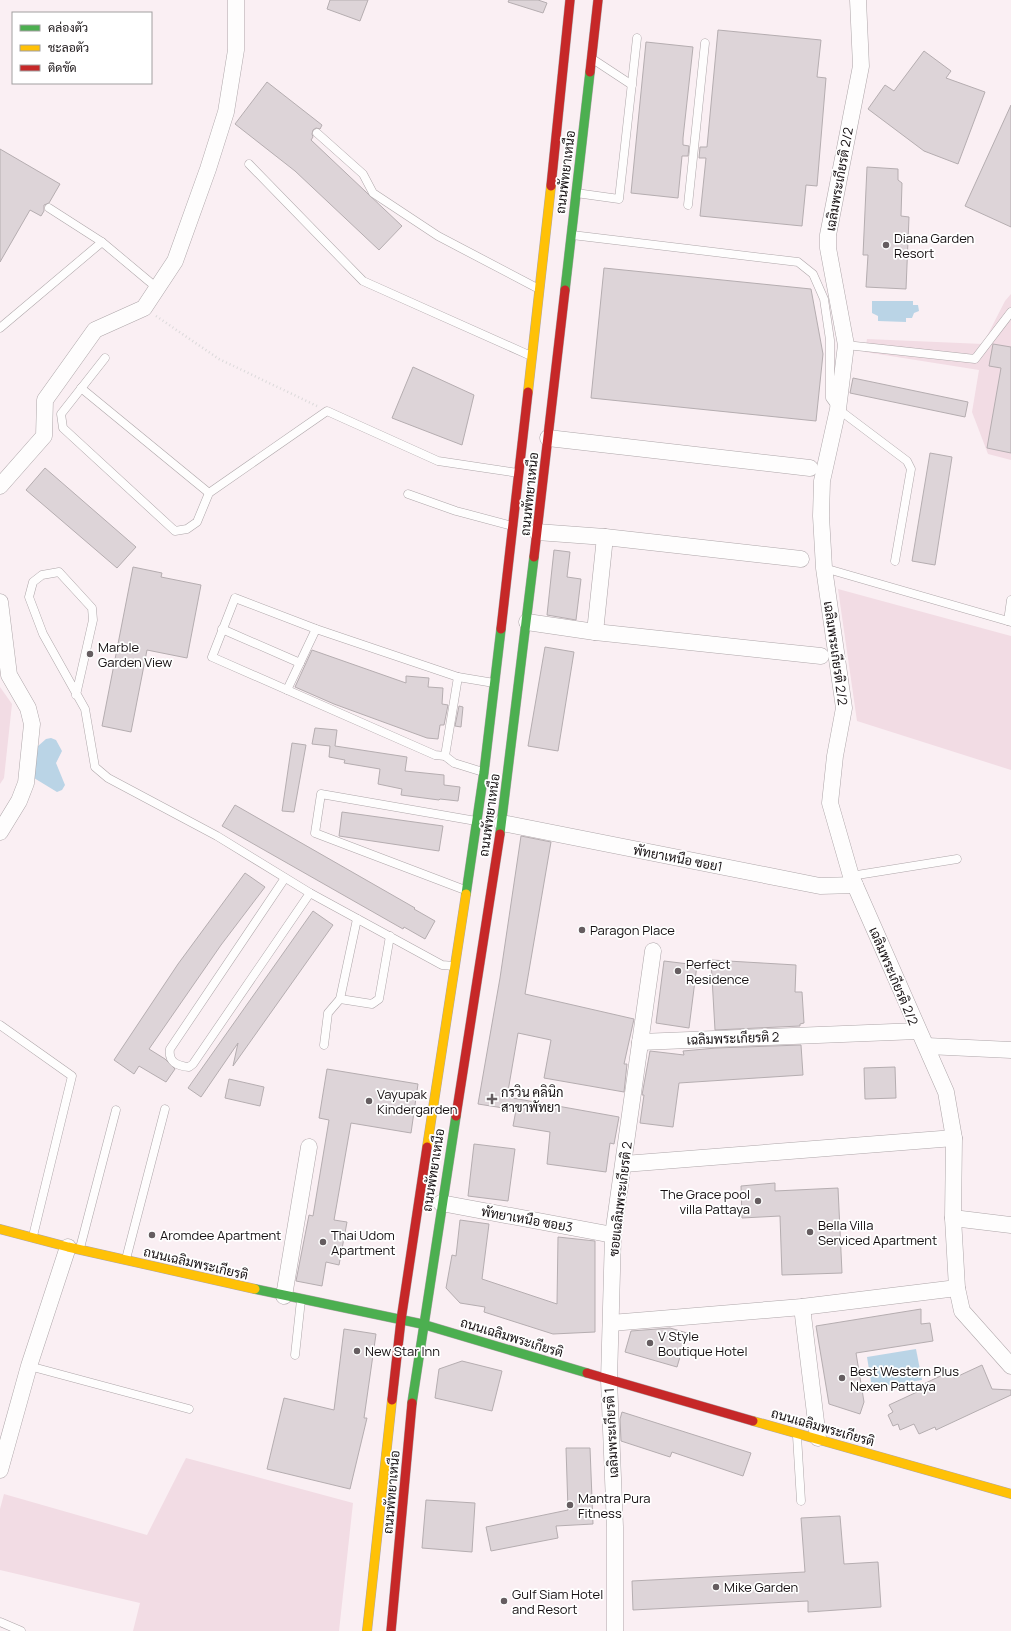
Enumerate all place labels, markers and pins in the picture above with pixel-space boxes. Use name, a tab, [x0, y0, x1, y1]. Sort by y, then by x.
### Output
place label: Diana Garden Resort	[894, 229, 974, 262]
marker: Diana Garden Resort	[881, 240, 891, 250]
place label: Marble Garden View	[98, 638, 172, 671]
marker: Marble Garden View	[85, 649, 95, 659]
place label: Paragon Place	[590, 921, 675, 939]
marker: Paragon Place	[577, 925, 587, 935]
place label: Perfect Residence	[686, 955, 749, 988]
marker: Perfect Residence	[673, 966, 683, 976]
place label: กรวิน คลินิก สาขาพัทยา	[501, 1083, 563, 1116]
place label: Vayupak Kindergarden	[377, 1085, 457, 1118]
marker: กรวิน คลินิก สาขาพัทยา	[486, 1093, 498, 1105]
marker: Vayupak Kindergarden	[364, 1096, 374, 1106]
place label: The Grace pool villa Pattaya	[660, 1185, 750, 1218]
marker: The Grace pool villa Pattaya	[753, 1196, 763, 1206]
place label: Bella Villa Serviced Apartment	[818, 1216, 937, 1249]
place label: Aromdee Apartment	[160, 1226, 281, 1244]
place label: Thai Udom Apartment	[331, 1226, 395, 1259]
marker: Bella Villa Serviced Apartment	[805, 1227, 815, 1237]
marker: Aromdee Apartment	[147, 1230, 157, 1240]
marker: Thai Udom Apartment	[318, 1237, 328, 1247]
place label: V Style Boutique Hotel	[658, 1327, 747, 1360]
marker: V Style Boutique Hotel	[645, 1338, 655, 1348]
place label: New Star Inn	[365, 1342, 440, 1360]
marker: New Star Inn	[352, 1346, 362, 1356]
place label: Best Western Plus Nexen Pattaya	[850, 1362, 959, 1395]
marker: Best Western Plus Nexen Pattaya	[837, 1373, 847, 1383]
place label: Mantra Pura Fitness	[578, 1489, 651, 1522]
marker: Mantra Pura Fitness	[565, 1500, 575, 1510]
place label: Mike Garden	[724, 1578, 798, 1596]
marker: Mike Garden	[711, 1582, 721, 1592]
place label: Gulf Siam Hotel and Resort	[512, 1585, 603, 1618]
marker: Gulf Siam Hotel and Resort	[499, 1596, 509, 1606]

